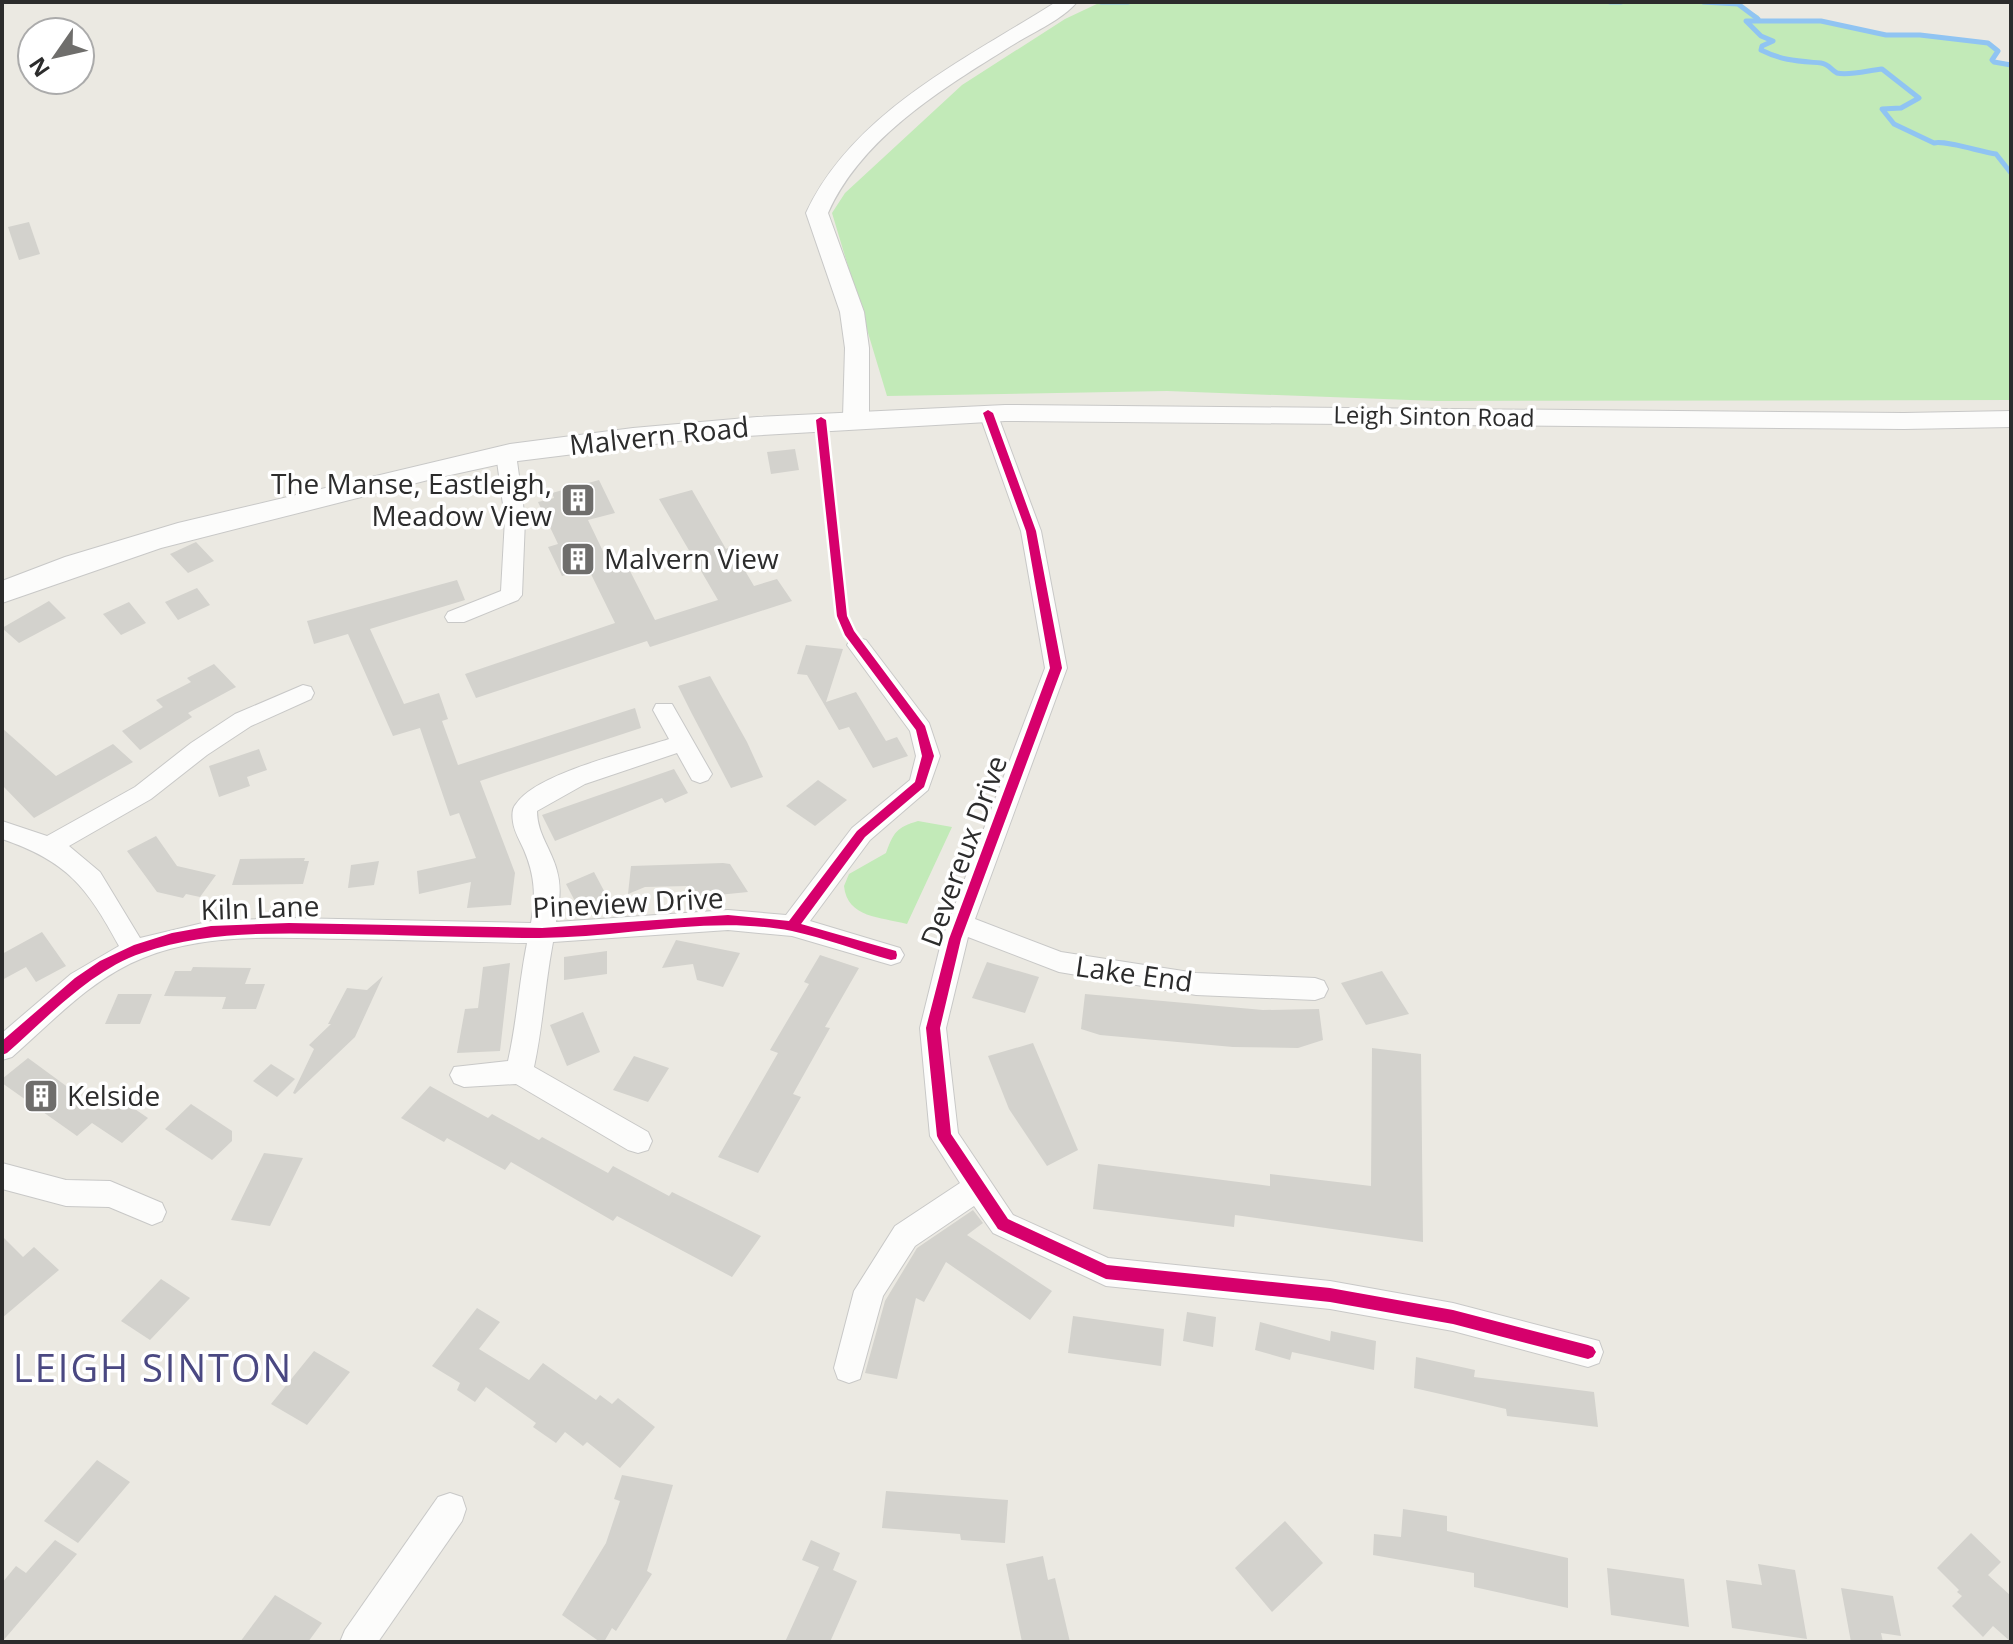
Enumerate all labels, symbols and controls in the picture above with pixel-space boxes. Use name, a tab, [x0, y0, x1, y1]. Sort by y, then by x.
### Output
north arrow	[16, 16, 96, 96]
text: N	[21, 52, 56, 84]
street label: Leigh Sinton Road	[1333, 397, 1535, 434]
street label: Malvern Road	[567, 407, 751, 463]
place label: The Manse, Eastleigh, Meadow View	[271, 464, 552, 534]
building icon: The Manse, Eastleigh, Meadow View	[559, 481, 597, 519]
place label: Malvern View	[604, 539, 779, 577]
building icon: Malvern View	[559, 540, 597, 578]
street label: Devereux Drive	[911, 750, 1015, 951]
street label: Pineview Drive	[532, 878, 724, 926]
street label: Kiln Lane	[200, 886, 320, 928]
street label: Lake End	[1073, 946, 1195, 1000]
place label: Kelside	[67, 1076, 160, 1114]
building icon: Kelside	[22, 1077, 60, 1115]
district label: LEIGH SINTON	[13, 1341, 293, 1393]

